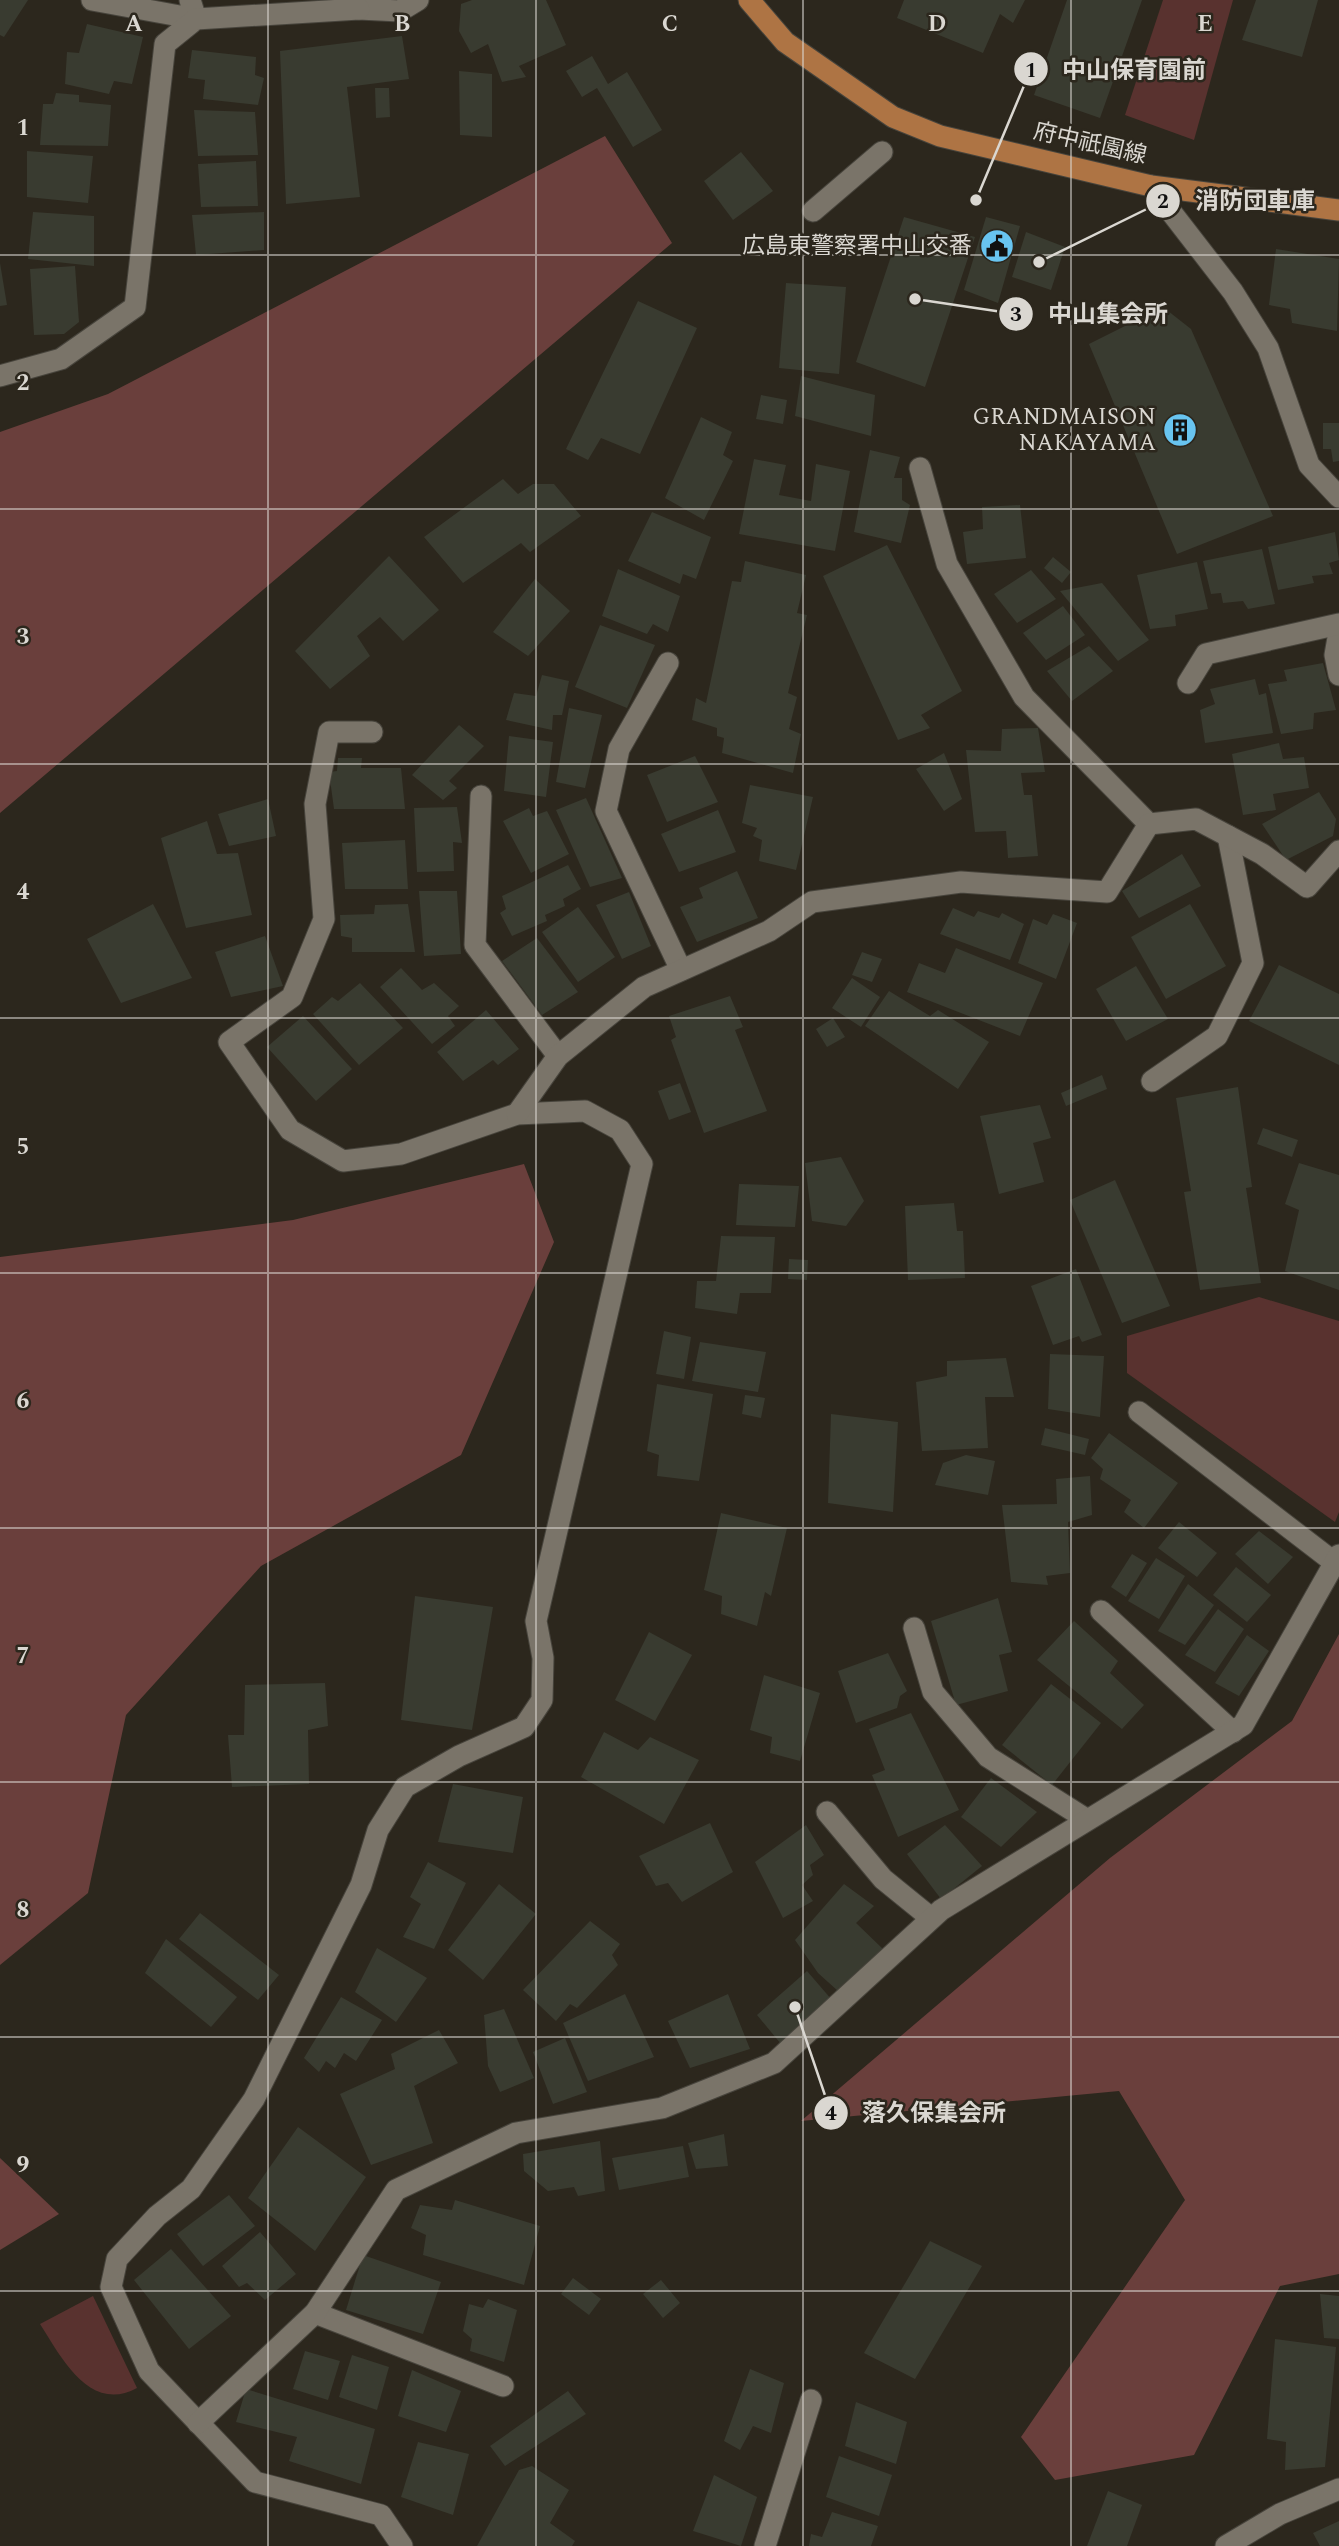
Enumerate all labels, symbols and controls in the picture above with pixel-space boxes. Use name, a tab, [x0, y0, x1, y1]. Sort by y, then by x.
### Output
text: A	[125, 7, 143, 42]
text: B	[394, 7, 410, 42]
text: C	[662, 7, 678, 42]
text: D	[928, 7, 946, 42]
text: E	[1197, 7, 1213, 42]
callout: 中山保育園前	[1013, 47, 1220, 92]
text: 中山保育園前	[1062, 53, 1206, 89]
text: 1	[1025, 55, 1037, 87]
text: 1	[17, 111, 29, 146]
street label: 府中祇園線	[1030, 114, 1150, 174]
callout: 消防団車庫	[1146, 178, 1329, 223]
text: 消防団車庫	[1195, 184, 1315, 220]
text: 2	[1157, 186, 1169, 218]
public building icon: 広島東警察署中山交番	[978, 227, 1016, 265]
place label: 広島東警察署中山交番	[742, 229, 972, 264]
callout: 中山集会所	[999, 291, 1182, 336]
text: 中山集会所	[1048, 297, 1168, 333]
text: 3	[1010, 299, 1022, 331]
text: 2	[17, 366, 30, 401]
place label: GRANDMAISON NAKAYAMA	[973, 400, 1156, 461]
building icon: GRANDMAISON NAKAYAMA	[1161, 411, 1199, 449]
text: 3	[17, 620, 30, 655]
text: 4	[17, 875, 30, 910]
text: 5	[17, 1130, 29, 1165]
text: 6	[17, 1384, 30, 1419]
text: 7	[17, 1639, 29, 1674]
text: 8	[17, 1893, 29, 1928]
callout: 落久保集会所	[813, 2090, 1020, 2135]
text: 落久保集会所	[862, 2096, 1006, 2132]
text: 4	[825, 2098, 837, 2130]
text: 9	[17, 2148, 30, 2183]

